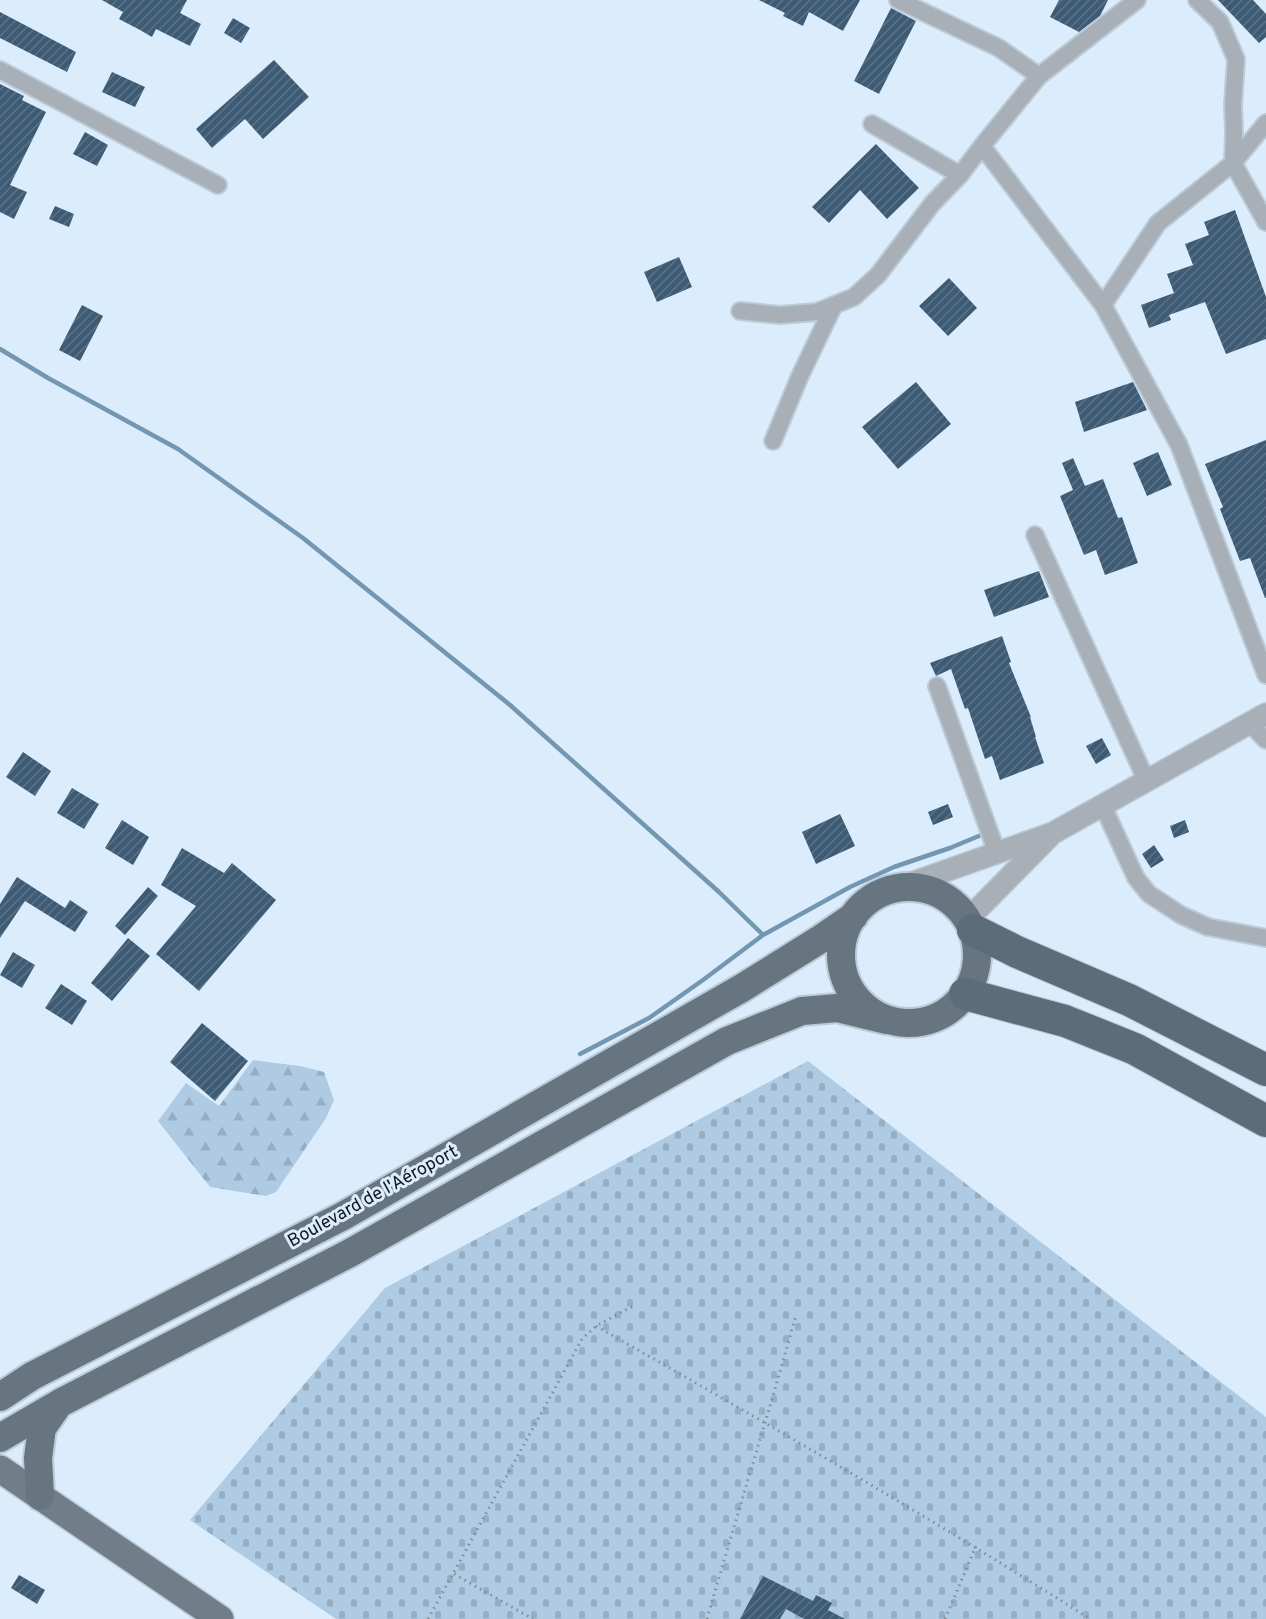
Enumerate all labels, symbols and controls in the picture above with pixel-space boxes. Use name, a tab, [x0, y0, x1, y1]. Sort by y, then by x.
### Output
street label: Boulevard de l'Aéroport	[284, 1141, 462, 1253]

